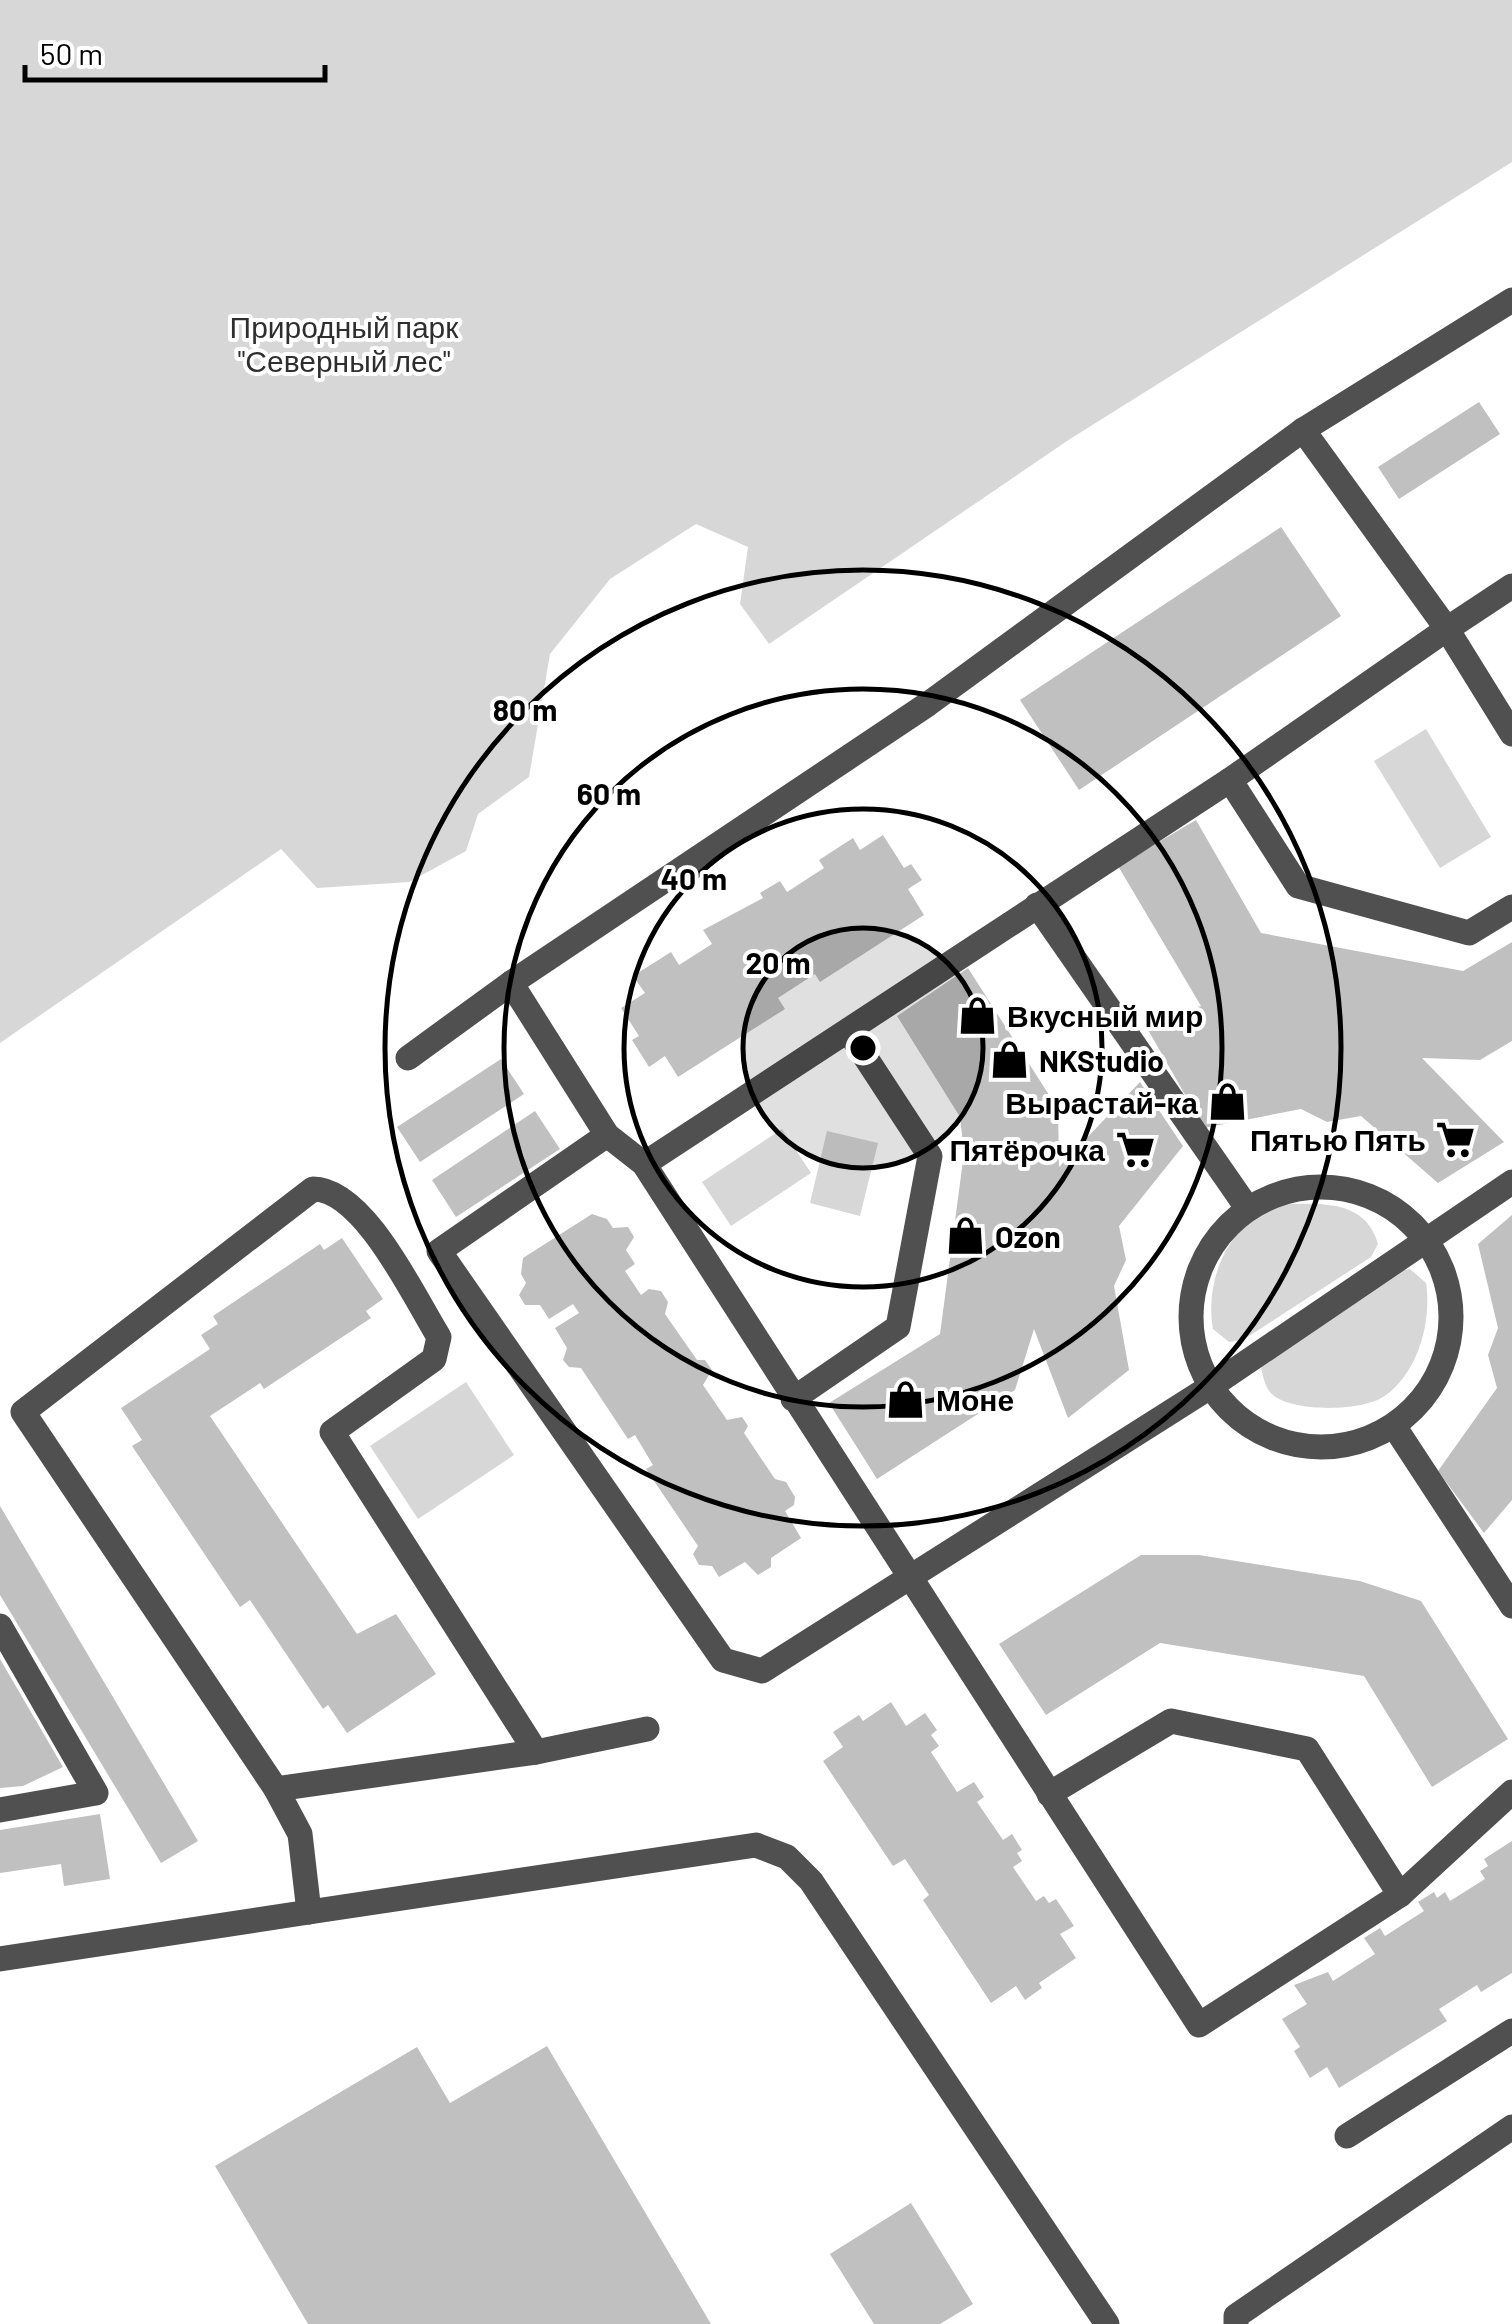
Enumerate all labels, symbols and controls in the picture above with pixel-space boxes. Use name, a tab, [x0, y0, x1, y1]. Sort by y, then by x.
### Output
scale bar	[25, 20, 325, 82]
text: 50 m	[40, 35, 103, 71]
park label: Природный парк "Северный лес"	[230, 308, 459, 378]
text: 80 m	[493, 691, 557, 727]
text: 60 m	[577, 775, 641, 811]
text: 40 m	[661, 860, 727, 896]
text: 20 m	[746, 944, 810, 980]
shop icon: Вкусный мир	[956, 994, 998, 1036]
place label: Вкусный мир	[1007, 997, 1203, 1033]
centre of rings	[845, 1030, 881, 1066]
shop icon: NKStudio	[988, 1039, 1030, 1081]
place label: NKStudio	[1039, 1042, 1164, 1078]
shop icon: Вырастай-ка	[1207, 1081, 1249, 1123]
place label: Вырастай-ка	[1005, 1084, 1198, 1120]
supermarket icon: Пятью Пять	[1435, 1118, 1477, 1160]
place label: Пятью Пять	[1250, 1121, 1426, 1157]
supermarket icon: Пятёрочка	[1114, 1128, 1156, 1170]
place label: Пятёрочка	[950, 1131, 1105, 1167]
shop icon: Ozon	[944, 1215, 986, 1257]
place label: Ozon	[995, 1218, 1061, 1254]
shop icon: Моне	[885, 1378, 927, 1420]
place label: Моне	[936, 1381, 1014, 1417]

